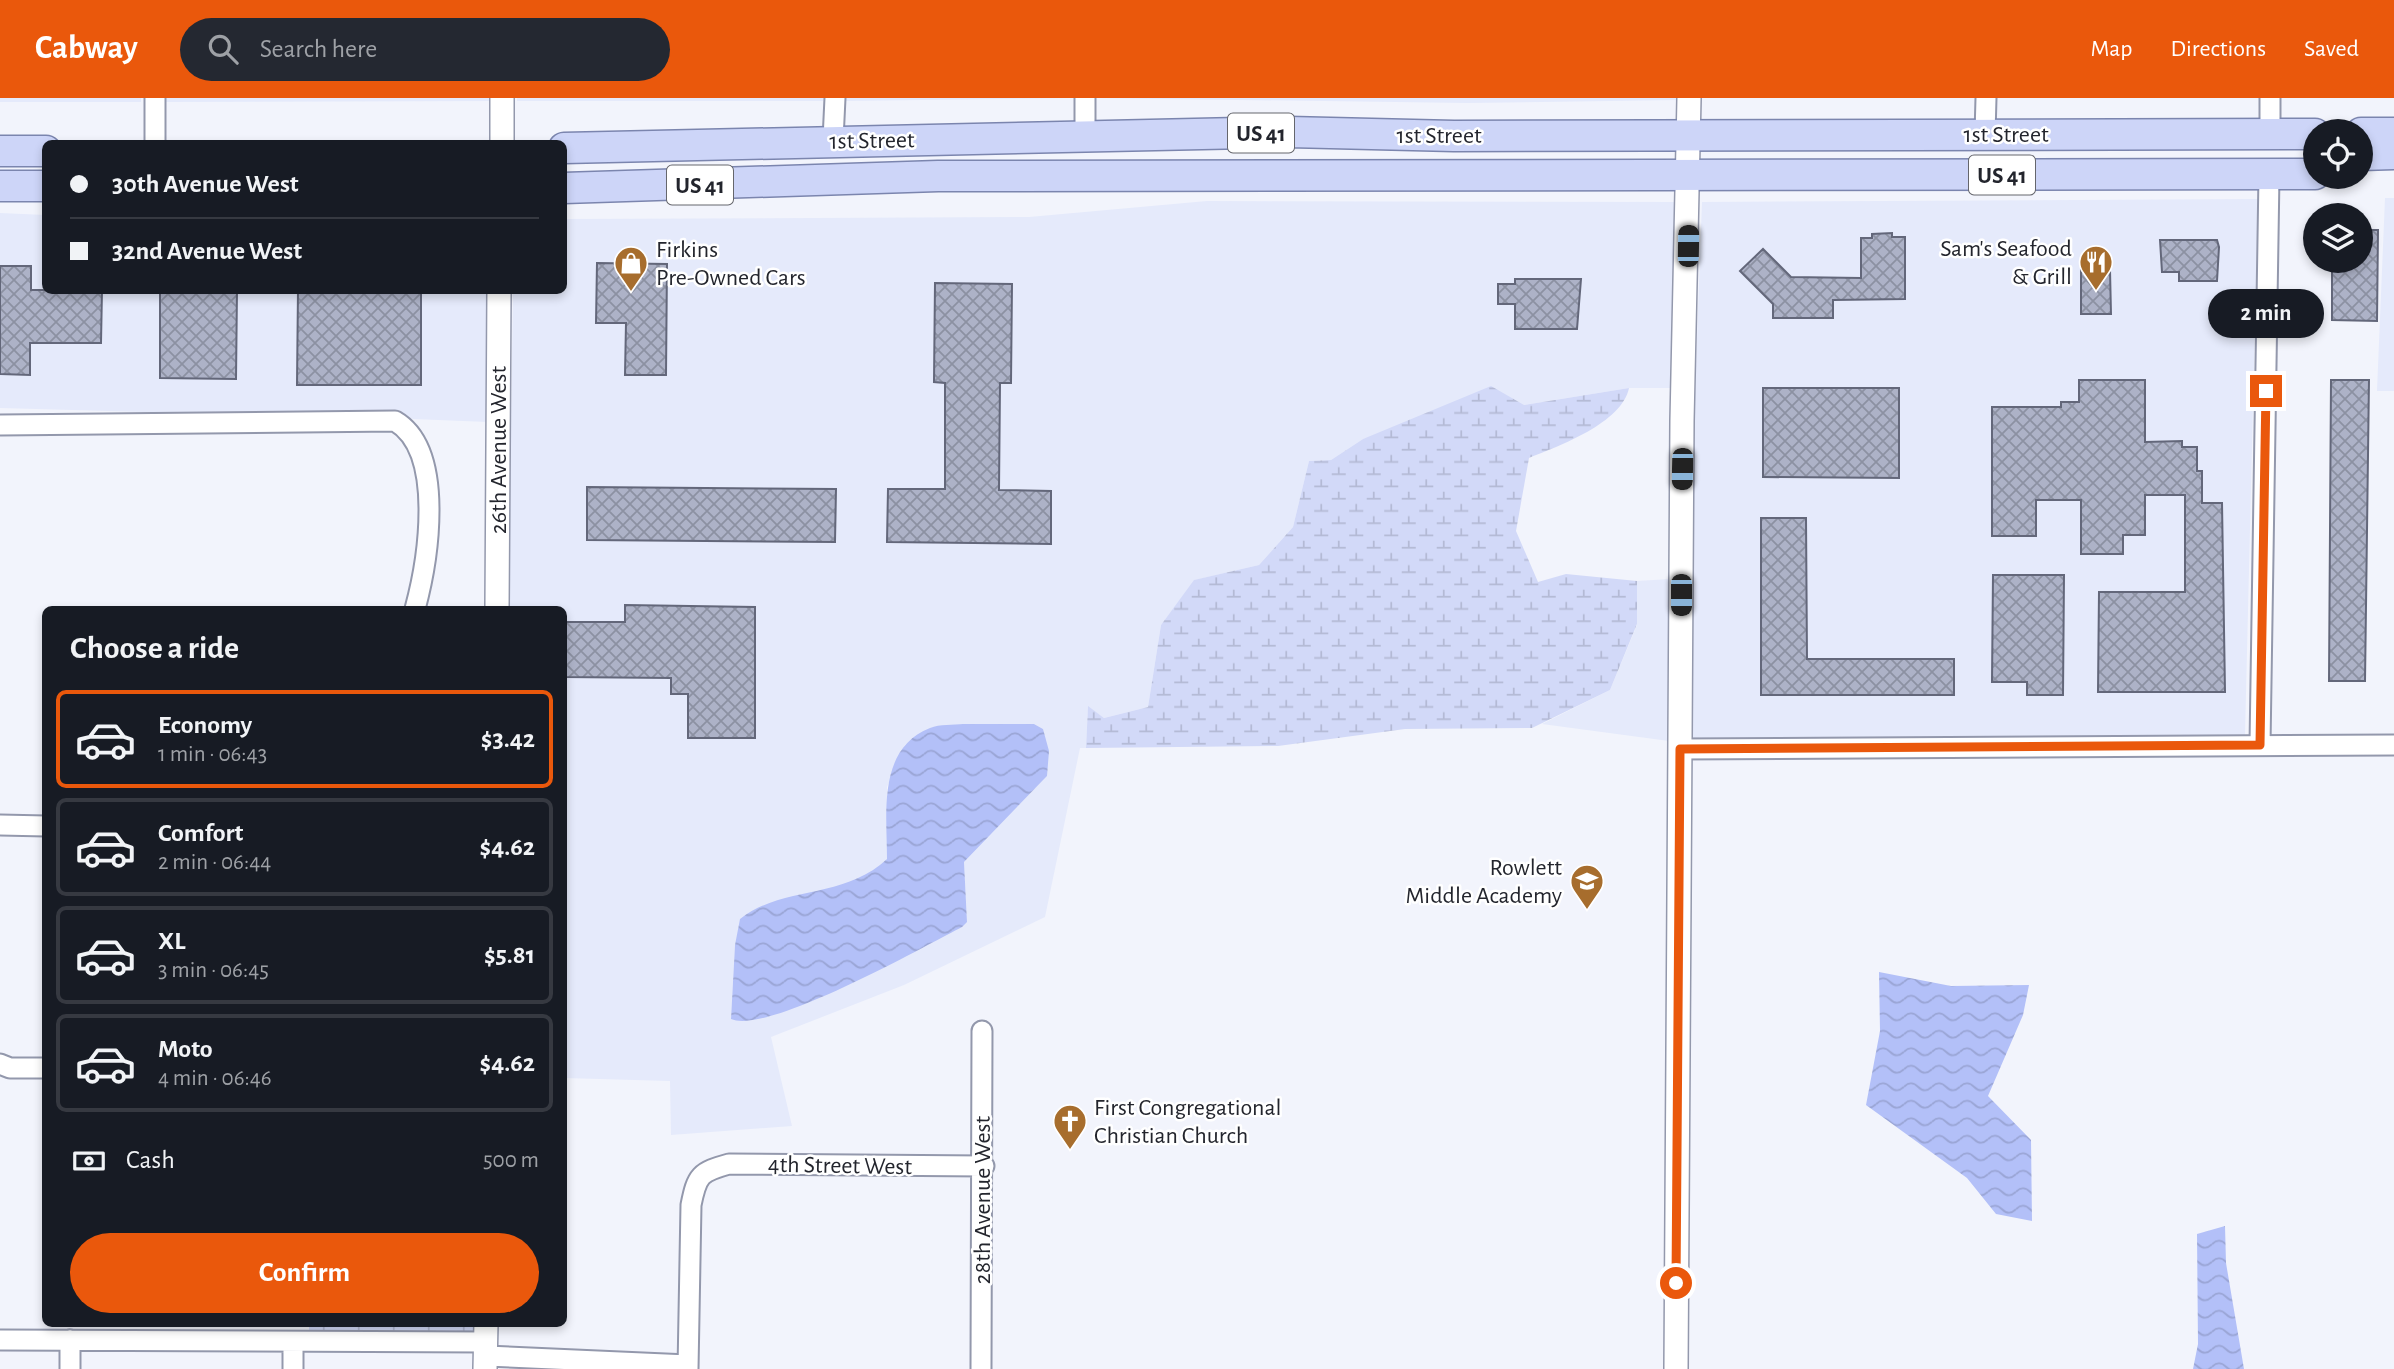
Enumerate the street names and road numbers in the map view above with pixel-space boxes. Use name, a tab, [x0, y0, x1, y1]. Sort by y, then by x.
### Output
road number: US 41	[1228, 114, 1294, 152]
street label: 1st Street	[1963, 123, 2049, 147]
street label: 1st Street	[1396, 124, 1482, 148]
street label: 1st Street	[829, 128, 915, 154]
road number: US 41	[1969, 156, 2035, 194]
road number: US 41	[667, 166, 733, 204]
street label: 26th Avenue West	[487, 366, 511, 534]
street label: 28th Avenue West	[971, 1116, 995, 1284]
street label: 4th Street West	[768, 1153, 913, 1179]

